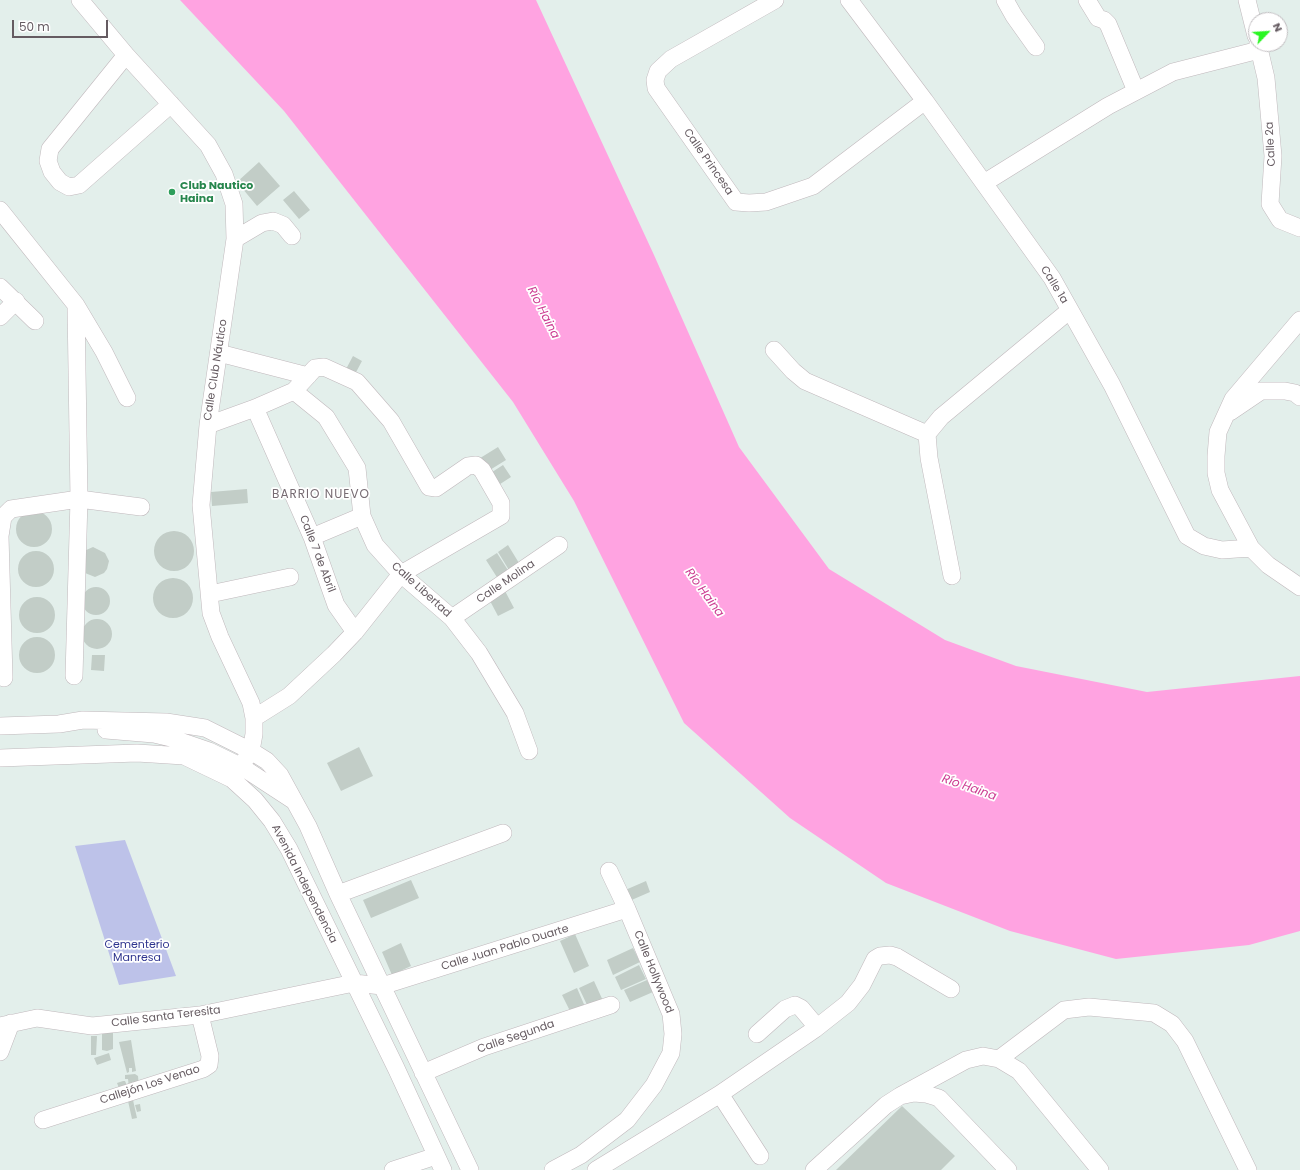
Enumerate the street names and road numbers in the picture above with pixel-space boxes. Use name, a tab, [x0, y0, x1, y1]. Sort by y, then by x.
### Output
street label: Calle 2a	[1263, 121, 1279, 167]
street label: Calle Princesa	[680, 126, 736, 198]
street label: Calle 1a	[1037, 264, 1071, 306]
street label: Calle Club Náutico	[201, 318, 231, 422]
street label: Calle 7 de Abril	[296, 514, 338, 594]
street label: Calle Molina	[474, 558, 538, 606]
street label: Calle Libertad	[388, 560, 454, 620]
street label: Avenida Independencia	[268, 822, 340, 946]
street label: Calle Juan Pablo Duarte	[440, 922, 570, 974]
street label: Calle Hollywood	[630, 929, 676, 1015]
street label: Calle Santa Teresita	[111, 1004, 221, 1030]
street label: Calle Segunda	[476, 1018, 556, 1056]
street label: Callejón Los Venao	[98, 1063, 202, 1107]

